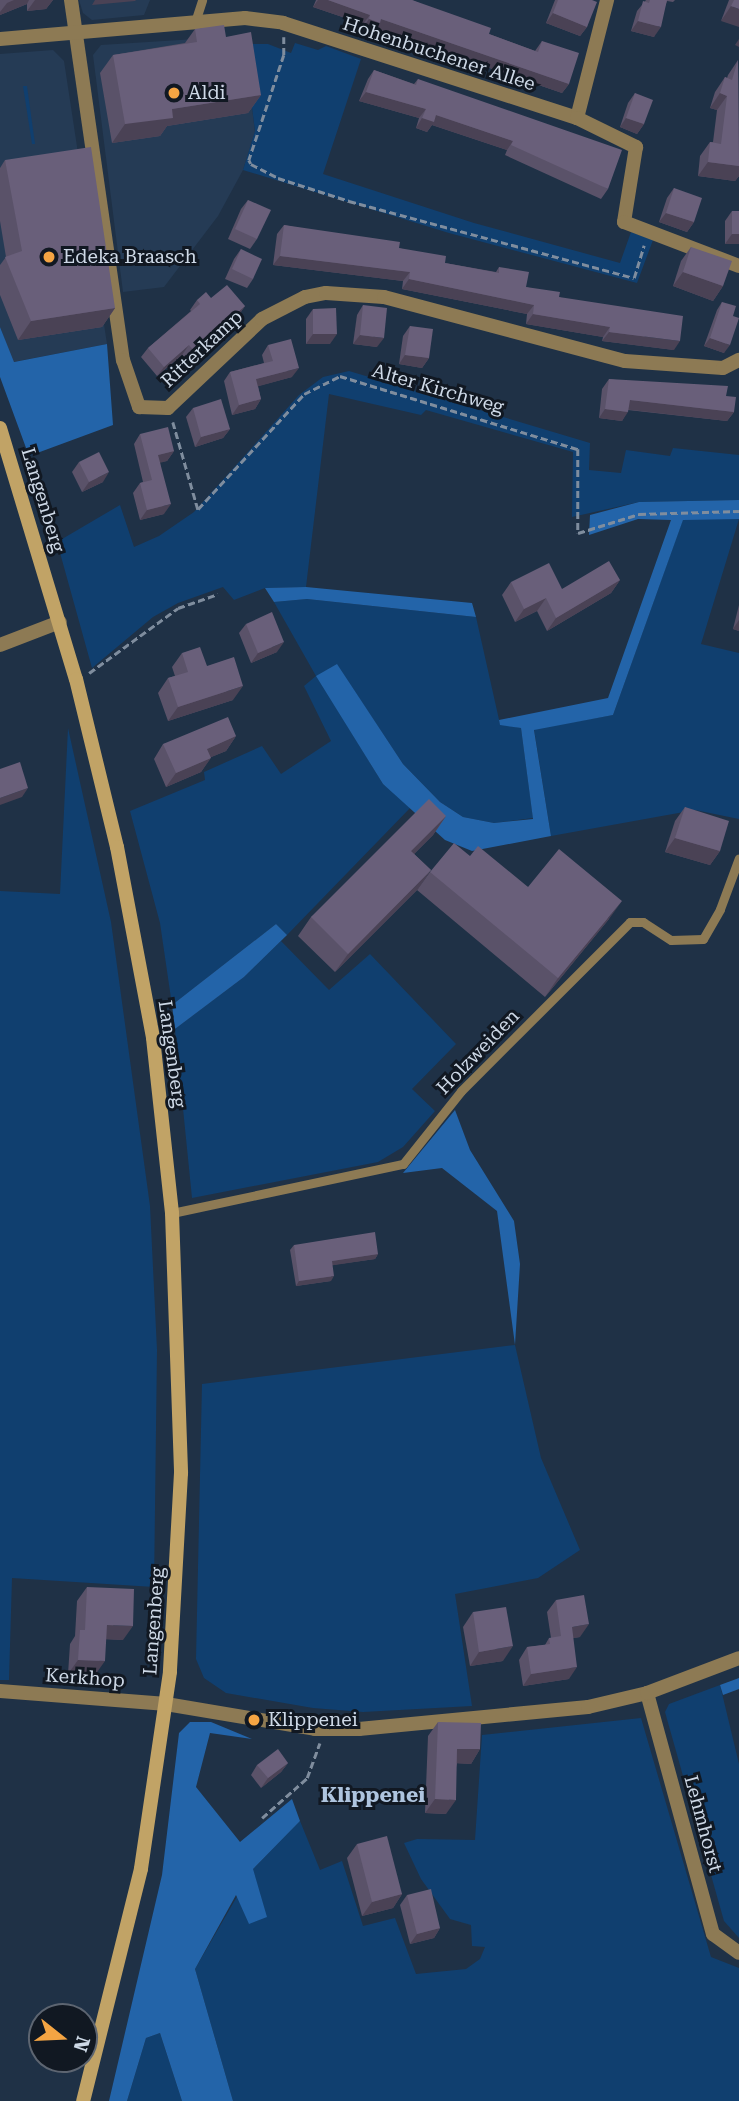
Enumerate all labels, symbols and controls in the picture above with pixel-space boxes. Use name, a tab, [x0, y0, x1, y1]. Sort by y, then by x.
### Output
street label: Hohenbuchener Allee	[340, 12, 538, 96]
place label: Aldi	[188, 82, 226, 104]
marker: Aldi	[166, 85, 182, 101]
place label: Edeka Braasch	[63, 246, 197, 268]
marker: Edeka Braasch	[41, 249, 57, 265]
street label: Ritterkamp	[157, 306, 247, 392]
street label: Alter Kirchweg	[369, 359, 507, 419]
street label: Langenberg	[16, 445, 70, 555]
street label: Langenberg	[153, 999, 191, 1109]
street label: Holzweiden	[432, 1005, 524, 1099]
street label: Langenberg	[139, 1566, 169, 1676]
street label: Kerkhop	[44, 1664, 126, 1692]
place label: Klippenei	[268, 1709, 358, 1731]
marker: Klippenei	[246, 1712, 262, 1728]
street label: Lehmhorst	[679, 1773, 727, 1875]
district label: Klippenei	[321, 1782, 425, 1808]
north arrow	[28, 2003, 98, 2073]
text: N	[68, 2034, 95, 2055]

